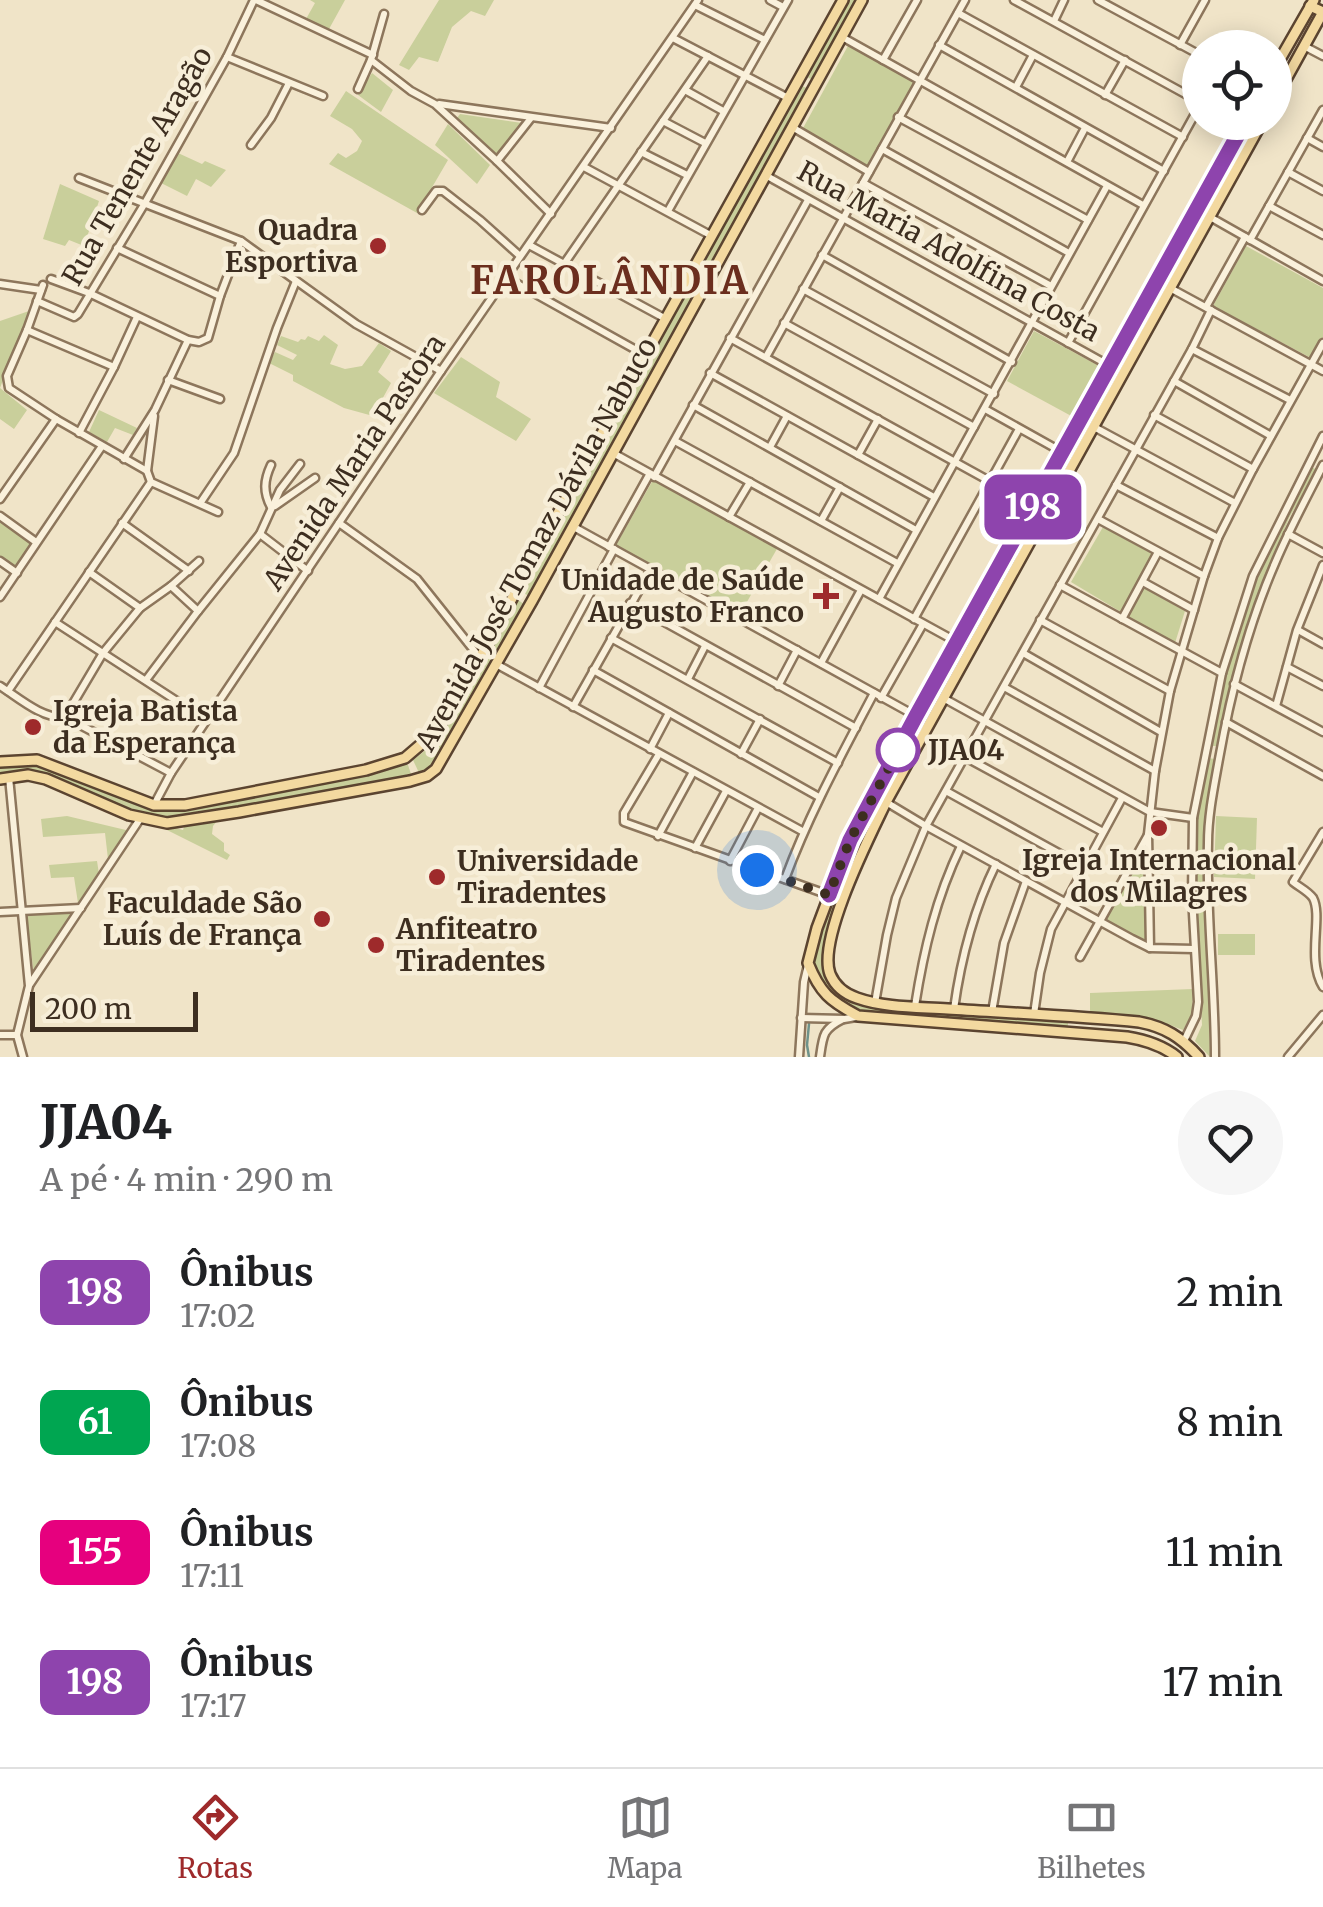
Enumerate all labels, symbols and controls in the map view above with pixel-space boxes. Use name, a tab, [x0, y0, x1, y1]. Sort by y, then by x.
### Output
map controls	[1182, 30, 1292, 140]
button: locate	[1182, 30, 1292, 140]
street label: Rua Tenente Aragão	[54, 40, 220, 292]
street label: Rua Maria Adolfina Costa	[791, 153, 1107, 349]
place label: Quadra Esportiva	[225, 212, 358, 280]
marker: Quadra Esportiva	[367, 235, 389, 257]
district label: FAROLÂNDIA	[470, 256, 750, 304]
street label: Avenida Maria Pastora	[254, 327, 453, 598]
street label: Avenida José Tomaz Dávila Nabuco	[407, 331, 665, 758]
line badge: 198	[976, 474, 1090, 540]
text: 198	[1004, 485, 1062, 529]
place label: Unidade de Saúde Augusto Franco	[561, 562, 804, 630]
marker: Unidade de Saúde Augusto Franco	[813, 583, 839, 609]
place label: Igreja Batista da Esperança	[53, 693, 238, 761]
marker: Igreja Batista da Esperança	[22, 716, 44, 738]
marker: JJA04	[877, 729, 919, 771]
place label: JJA04	[927, 732, 1004, 768]
marker: Igreja Internacional dos Milagres	[1148, 817, 1170, 839]
place label: Igreja Internacional dos Milagres	[1022, 842, 1296, 910]
place label: Universidade Tiradentes	[457, 843, 638, 911]
your location	[732, 845, 782, 895]
marker: Universidade Tiradentes	[426, 866, 448, 888]
place label: Faculdade São Luís de França	[103, 885, 302, 953]
marker: Faculdade São Luís de França	[311, 908, 333, 930]
place label: Anfiteatro Tiradentes	[395, 911, 546, 979]
marker: Anfiteatro Tiradentes	[365, 934, 387, 956]
scale bar	[30, 987, 198, 1032]
text: 200 m	[45, 991, 132, 1027]
button: heart	[1178, 1090, 1283, 1195]
text: JJA04	[40, 1092, 172, 1152]
text: A pé · 4 min · 290 m	[40, 1160, 333, 1200]
text: Ônibus	[180, 1249, 314, 1296]
text: 2 min	[1176, 1269, 1283, 1316]
text: 198	[66, 1270, 124, 1314]
text: 17:02	[180, 1296, 255, 1336]
text: Ônibus	[180, 1379, 314, 1426]
text: 8 min	[1176, 1399, 1283, 1446]
text: 61	[77, 1400, 113, 1444]
text: 17:08	[180, 1426, 256, 1466]
text: Ônibus	[180, 1509, 314, 1556]
text: 11 min	[1166, 1529, 1283, 1576]
text: 155	[68, 1530, 122, 1574]
text: 17:11	[180, 1556, 244, 1596]
text: Ônibus	[180, 1639, 314, 1686]
text: 17 min	[1162, 1659, 1283, 1706]
text: 198	[66, 1660, 124, 1704]
text: 17:17	[180, 1686, 247, 1726]
tab: Rotas	[177, 1790, 253, 1886]
tab: Mapa	[608, 1790, 683, 1886]
tab: Bilhetes	[1037, 1790, 1146, 1886]

